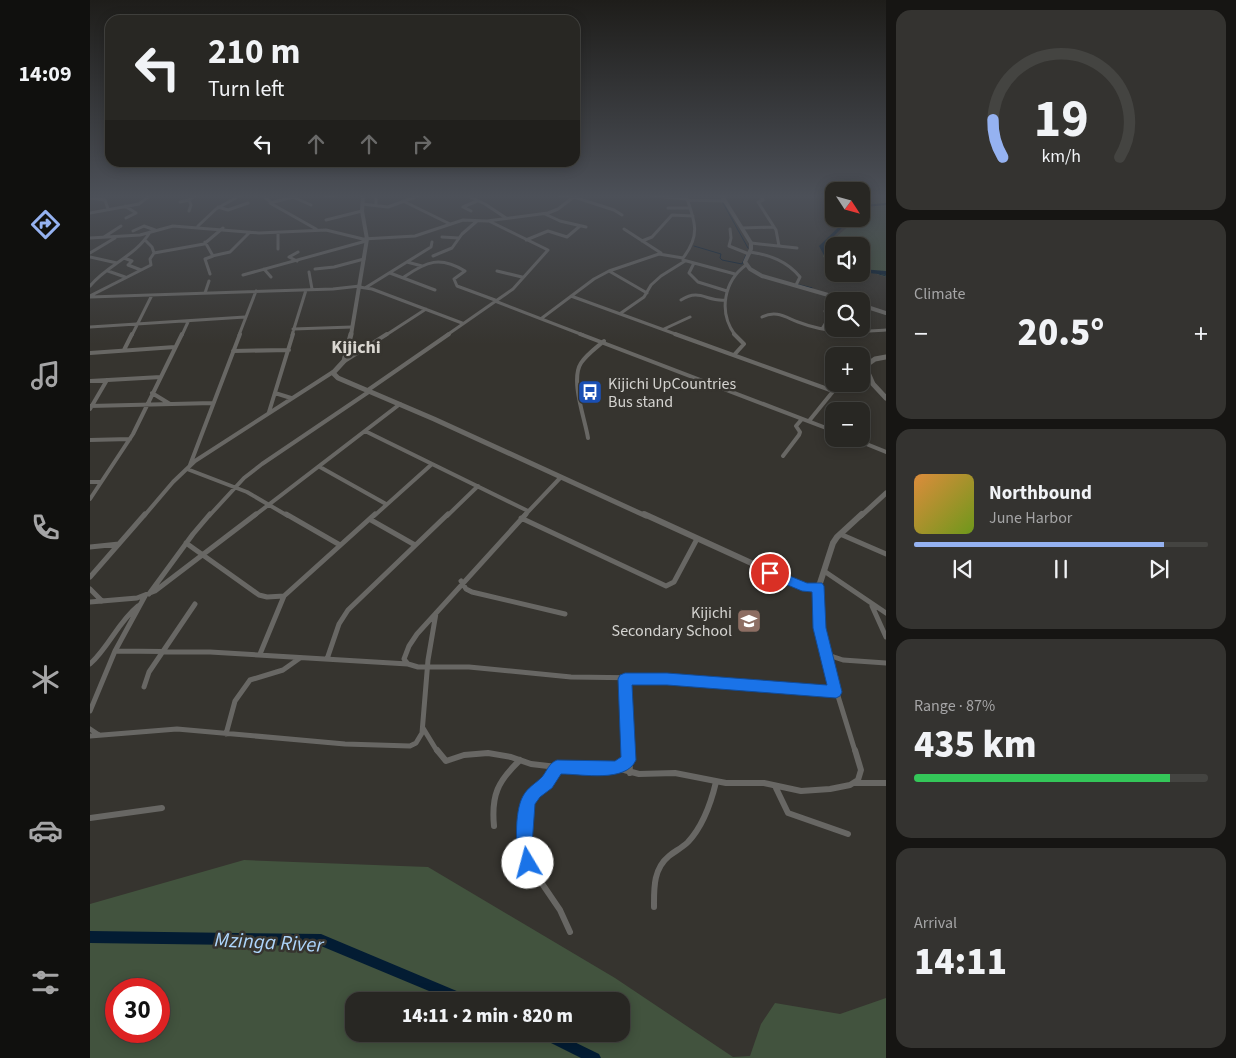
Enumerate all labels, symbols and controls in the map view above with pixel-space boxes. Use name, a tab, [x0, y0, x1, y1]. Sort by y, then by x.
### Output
text: 210 m	[208, 27, 300, 77]
icon: left	[125, 35, 190, 100]
text: 14:09	[18, 58, 72, 90]
text: Turn left	[208, 73, 284, 105]
text: 19	[1034, 83, 1088, 157]
icon: left	[249, 130, 277, 158]
icon: ahead	[302, 130, 330, 158]
icon: ahead	[355, 130, 383, 158]
icon: right	[408, 130, 436, 158]
text: km/h	[1041, 144, 1081, 169]
north arrow	[825, 182, 870, 228]
map controls	[825, 182, 870, 447]
icon: directions	[28, 207, 63, 242]
button: sound	[825, 237, 870, 282]
text: Climate	[914, 283, 965, 305]
button: search	[825, 292, 870, 337]
text: 20.5°	[1018, 306, 1104, 360]
text: −	[914, 314, 928, 354]
text: +	[1194, 314, 1208, 354]
district label: Kijichi	[331, 335, 381, 360]
button: +	[825, 347, 870, 392]
icon: music	[28, 358, 63, 393]
place label: Kijichi UpCountries Bus stand	[608, 373, 737, 413]
bus stop icon: Kijichi UpCountries Bus stand	[577, 379, 603, 405]
button: −	[825, 402, 870, 447]
text: Northbound	[989, 480, 1092, 507]
text: June Harbor	[989, 507, 1072, 529]
icon: phone	[28, 510, 63, 545]
pin	[749, 552, 791, 594]
icon: previous	[949, 555, 977, 583]
icon: pause	[1047, 555, 1075, 583]
icon: next	[1145, 555, 1173, 583]
icon: arrive	[756, 559, 784, 587]
place label: Kijichi Secondary School	[612, 602, 732, 642]
school or university icon: Kijichi Secondary School	[736, 608, 762, 634]
icon: climate	[28, 662, 63, 697]
text: Range · 87%	[914, 695, 995, 717]
text: 435 km	[914, 718, 1036, 772]
icon: car	[28, 813, 63, 848]
position arrow	[501, 836, 553, 888]
text: Arrival	[914, 912, 957, 934]
water label: Mzinga River	[214, 924, 325, 960]
text: 14:11	[914, 935, 1007, 989]
icon: filters	[28, 965, 63, 1000]
speed limit sign: 30	[105, 978, 170, 1043]
text: 14:11 · 2 min · 820 m	[402, 1003, 573, 1030]

